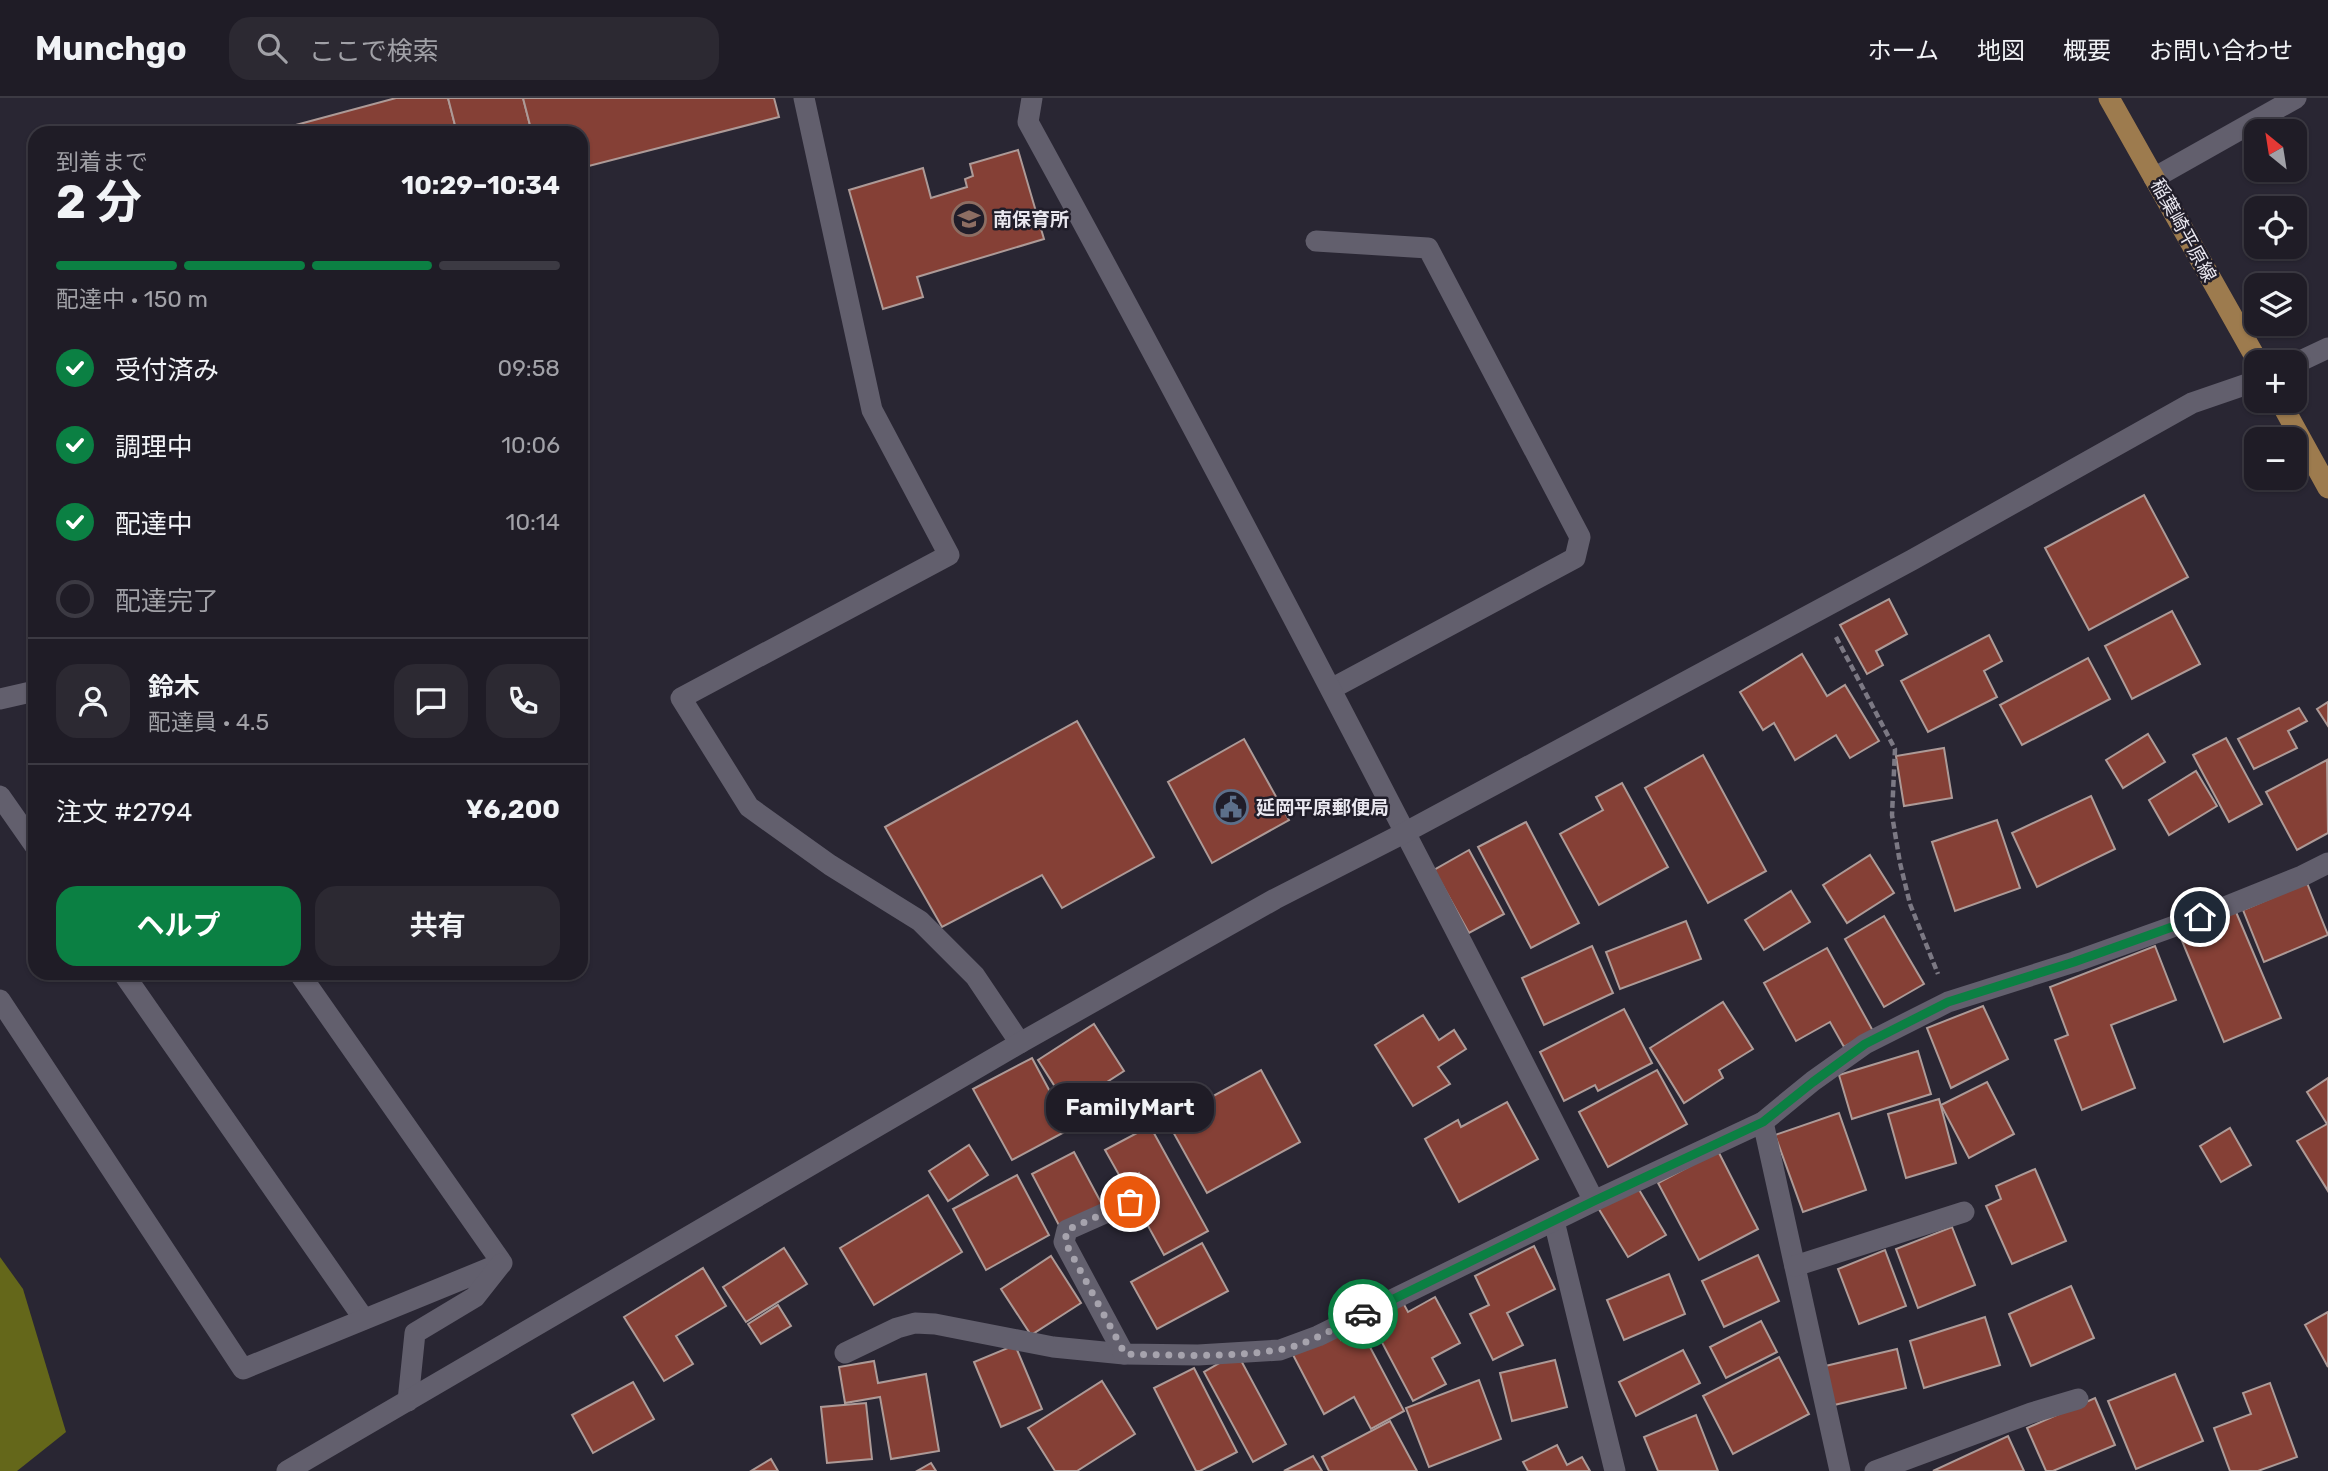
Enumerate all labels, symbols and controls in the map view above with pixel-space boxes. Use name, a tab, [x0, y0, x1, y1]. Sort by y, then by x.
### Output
search box	[229, 17, 719, 80]
text: Munchgo	[35, 29, 187, 68]
icon: search	[253, 29, 291, 67]
text: ここで検索	[309, 36, 439, 67]
text: ホーム	[1868, 37, 1939, 65]
text: 地図	[1977, 37, 2025, 65]
text: 概要	[2063, 37, 2111, 65]
text: お問い合わせ	[2149, 37, 2293, 65]
north arrow	[2244, 119, 2306, 182]
map controls	[2244, 119, 2307, 490]
text: 到着まで	[56, 148, 148, 176]
text: 10:29–10:34	[401, 170, 560, 201]
text: 2 分	[56, 175, 142, 230]
street label: 稲葉崎平原線	[2146, 175, 2221, 286]
button: locate	[2244, 196, 2307, 259]
school or university icon: 南保育所	[950, 200, 988, 238]
place label: 南保育所	[993, 208, 1069, 231]
button: layers	[2244, 273, 2307, 336]
text: 配達中 · 150 m	[56, 285, 208, 313]
icon: check	[56, 349, 94, 387]
button: +	[2244, 350, 2307, 413]
text: 09:58	[498, 354, 560, 382]
text: 受付済み	[115, 355, 219, 386]
icon: check	[56, 426, 94, 464]
button: −	[2244, 427, 2307, 490]
text: 10:06	[501, 431, 560, 459]
text: 調理中	[115, 432, 193, 463]
icon: check	[56, 503, 94, 541]
text: 10:14	[506, 508, 560, 536]
text: 配達中	[115, 509, 193, 540]
text: 配達完了	[115, 586, 219, 617]
button: person	[56, 664, 130, 738]
button: chat	[394, 664, 468, 738]
button: phone	[486, 664, 560, 738]
text: 鈴木	[148, 672, 200, 703]
text: 配達員 · 4.5	[148, 708, 269, 736]
public building icon: 延岡平原郵便局	[1212, 788, 1250, 826]
text: ¥6,200	[466, 794, 560, 825]
place label: 延岡平原郵便局	[1256, 796, 1389, 819]
text: 注文 #2794	[56, 797, 192, 828]
button: ヘルプ	[56, 886, 301, 966]
button: 共有	[315, 886, 560, 966]
pin	[2170, 887, 2230, 947]
icon: home	[2181, 898, 2219, 936]
callout: FamilyMart	[1046, 1083, 1214, 1132]
text: FamilyMart	[1065, 1093, 1195, 1121]
pin	[1100, 1172, 1160, 1232]
icon: bag	[1111, 1183, 1149, 1221]
courier	[1328, 1279, 1398, 1349]
icon: car	[1344, 1295, 1382, 1333]

